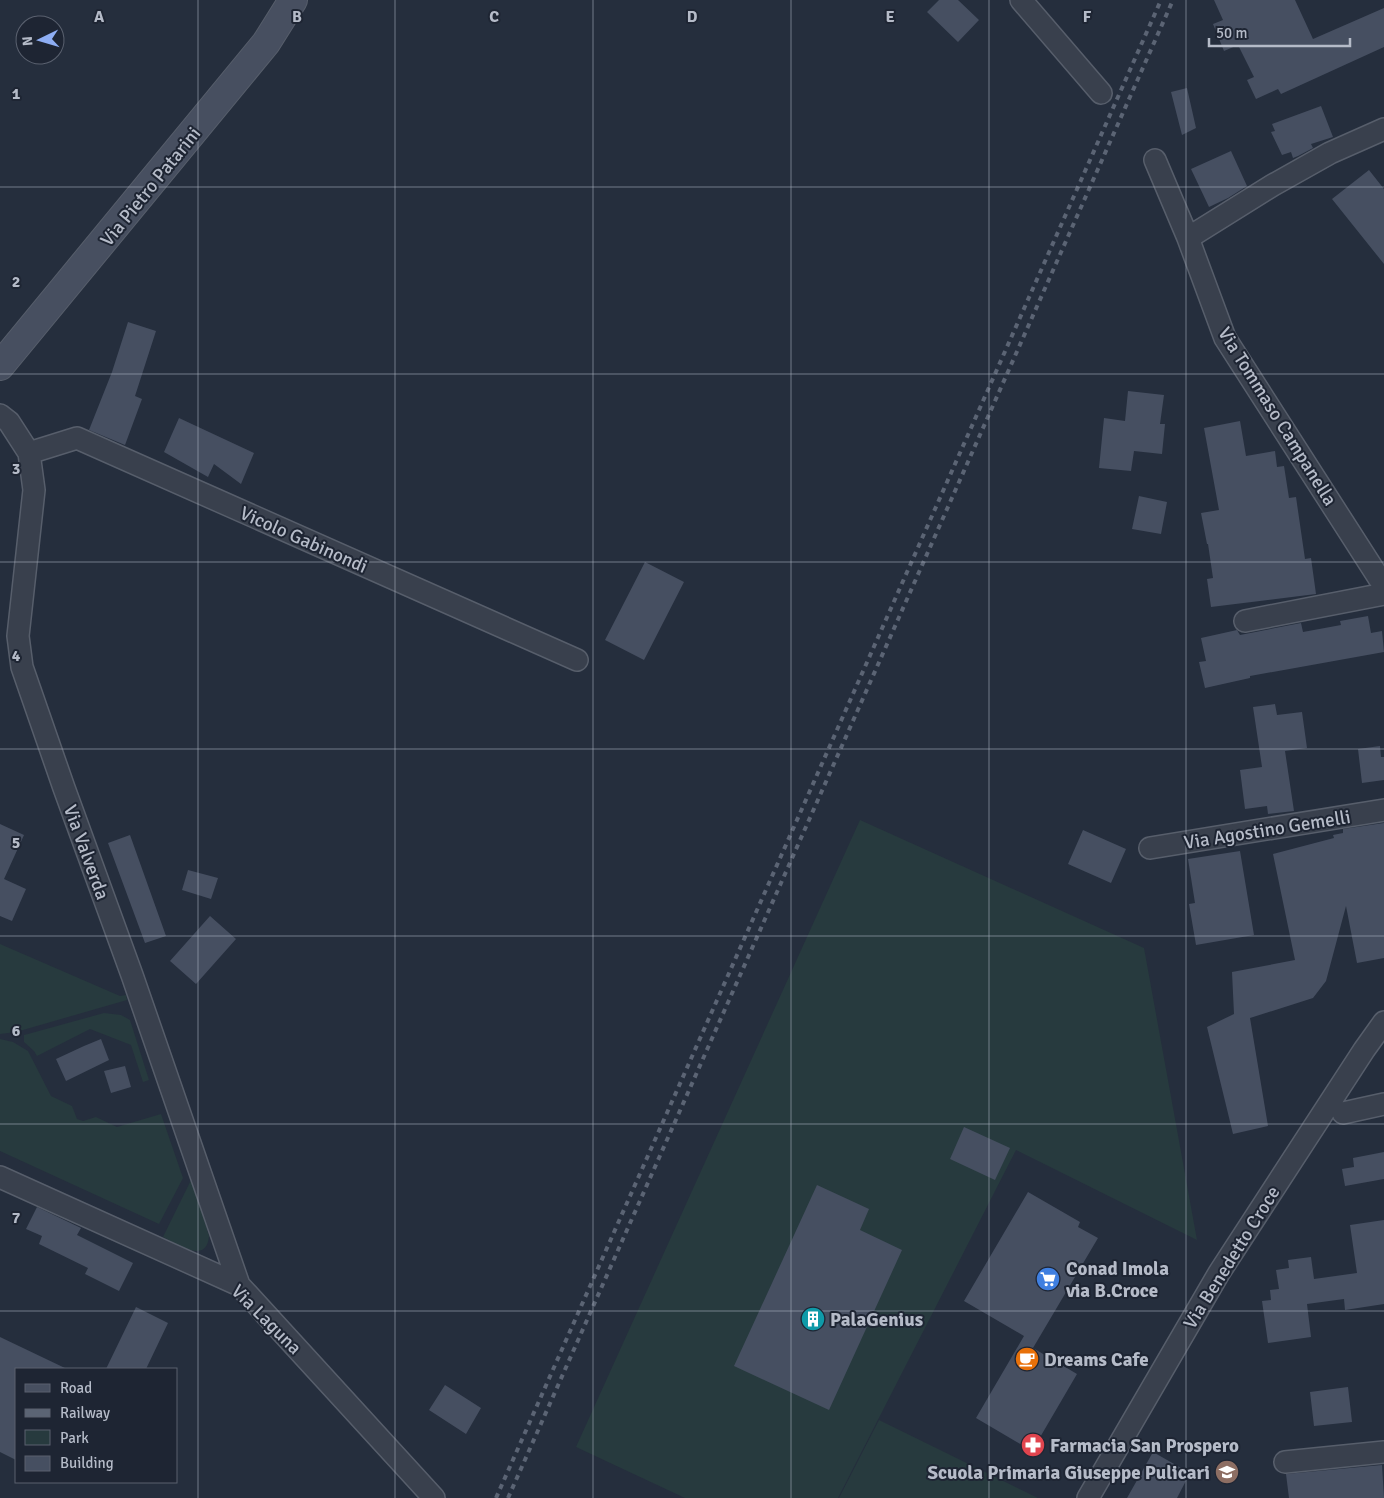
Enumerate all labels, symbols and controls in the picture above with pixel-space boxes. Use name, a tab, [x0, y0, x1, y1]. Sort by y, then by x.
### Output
text: A	[94, 7, 105, 27]
text: B	[292, 7, 302, 27]
text: C	[489, 7, 499, 27]
text: D	[687, 7, 698, 27]
text: E	[885, 7, 895, 27]
text: F	[1083, 7, 1092, 27]
north arrow	[15, 15, 65, 65]
scale bar	[1209, 15, 1350, 47]
text: 50 m	[1216, 24, 1247, 42]
text: N	[19, 35, 36, 47]
text: 1	[12, 84, 21, 104]
street label: Via Pietro Patarini	[95, 122, 206, 251]
text: 2	[12, 272, 20, 292]
street label: Via Tommaso Campanella	[1212, 323, 1342, 510]
text: 3	[12, 459, 20, 479]
street label: Vicolo Gabinondi	[236, 501, 371, 579]
text: 4	[12, 646, 21, 666]
street label: Via Valverda	[58, 801, 114, 903]
street label: Via Agostino Gemelli	[1182, 805, 1352, 855]
text: 5	[12, 833, 20, 853]
text: 6	[12, 1021, 21, 1041]
street label: Via Benedetto Croce	[1178, 1182, 1285, 1333]
text: 7	[12, 1208, 21, 1228]
place label: Conad Imola via B.Croce	[1065, 1257, 1169, 1303]
supermarket icon: Conad Imola via B.Croce	[1035, 1266, 1061, 1292]
street label: Via Laguna	[226, 1280, 306, 1360]
building icon: PalaGenius	[800, 1306, 826, 1332]
place label: PalaGenius	[830, 1308, 923, 1332]
cafe icon: Dreams Cafe	[1014, 1346, 1040, 1372]
place label: Dreams Cafe	[1044, 1348, 1149, 1372]
legend	[15, 1368, 178, 1483]
text: Road	[60, 1379, 92, 1397]
text: Railway	[60, 1404, 110, 1422]
text: Park	[60, 1429, 89, 1447]
pharmacy icon: Farmacia San Prospero	[1020, 1432, 1046, 1458]
place label: Farmacia San Prospero	[1050, 1434, 1239, 1458]
text: Building	[60, 1454, 114, 1472]
school or university icon: Scuola Primaria Giuseppe Pulicari	[1214, 1459, 1240, 1485]
place label: Scuola Primaria Giuseppe Pulicari	[927, 1461, 1210, 1485]

